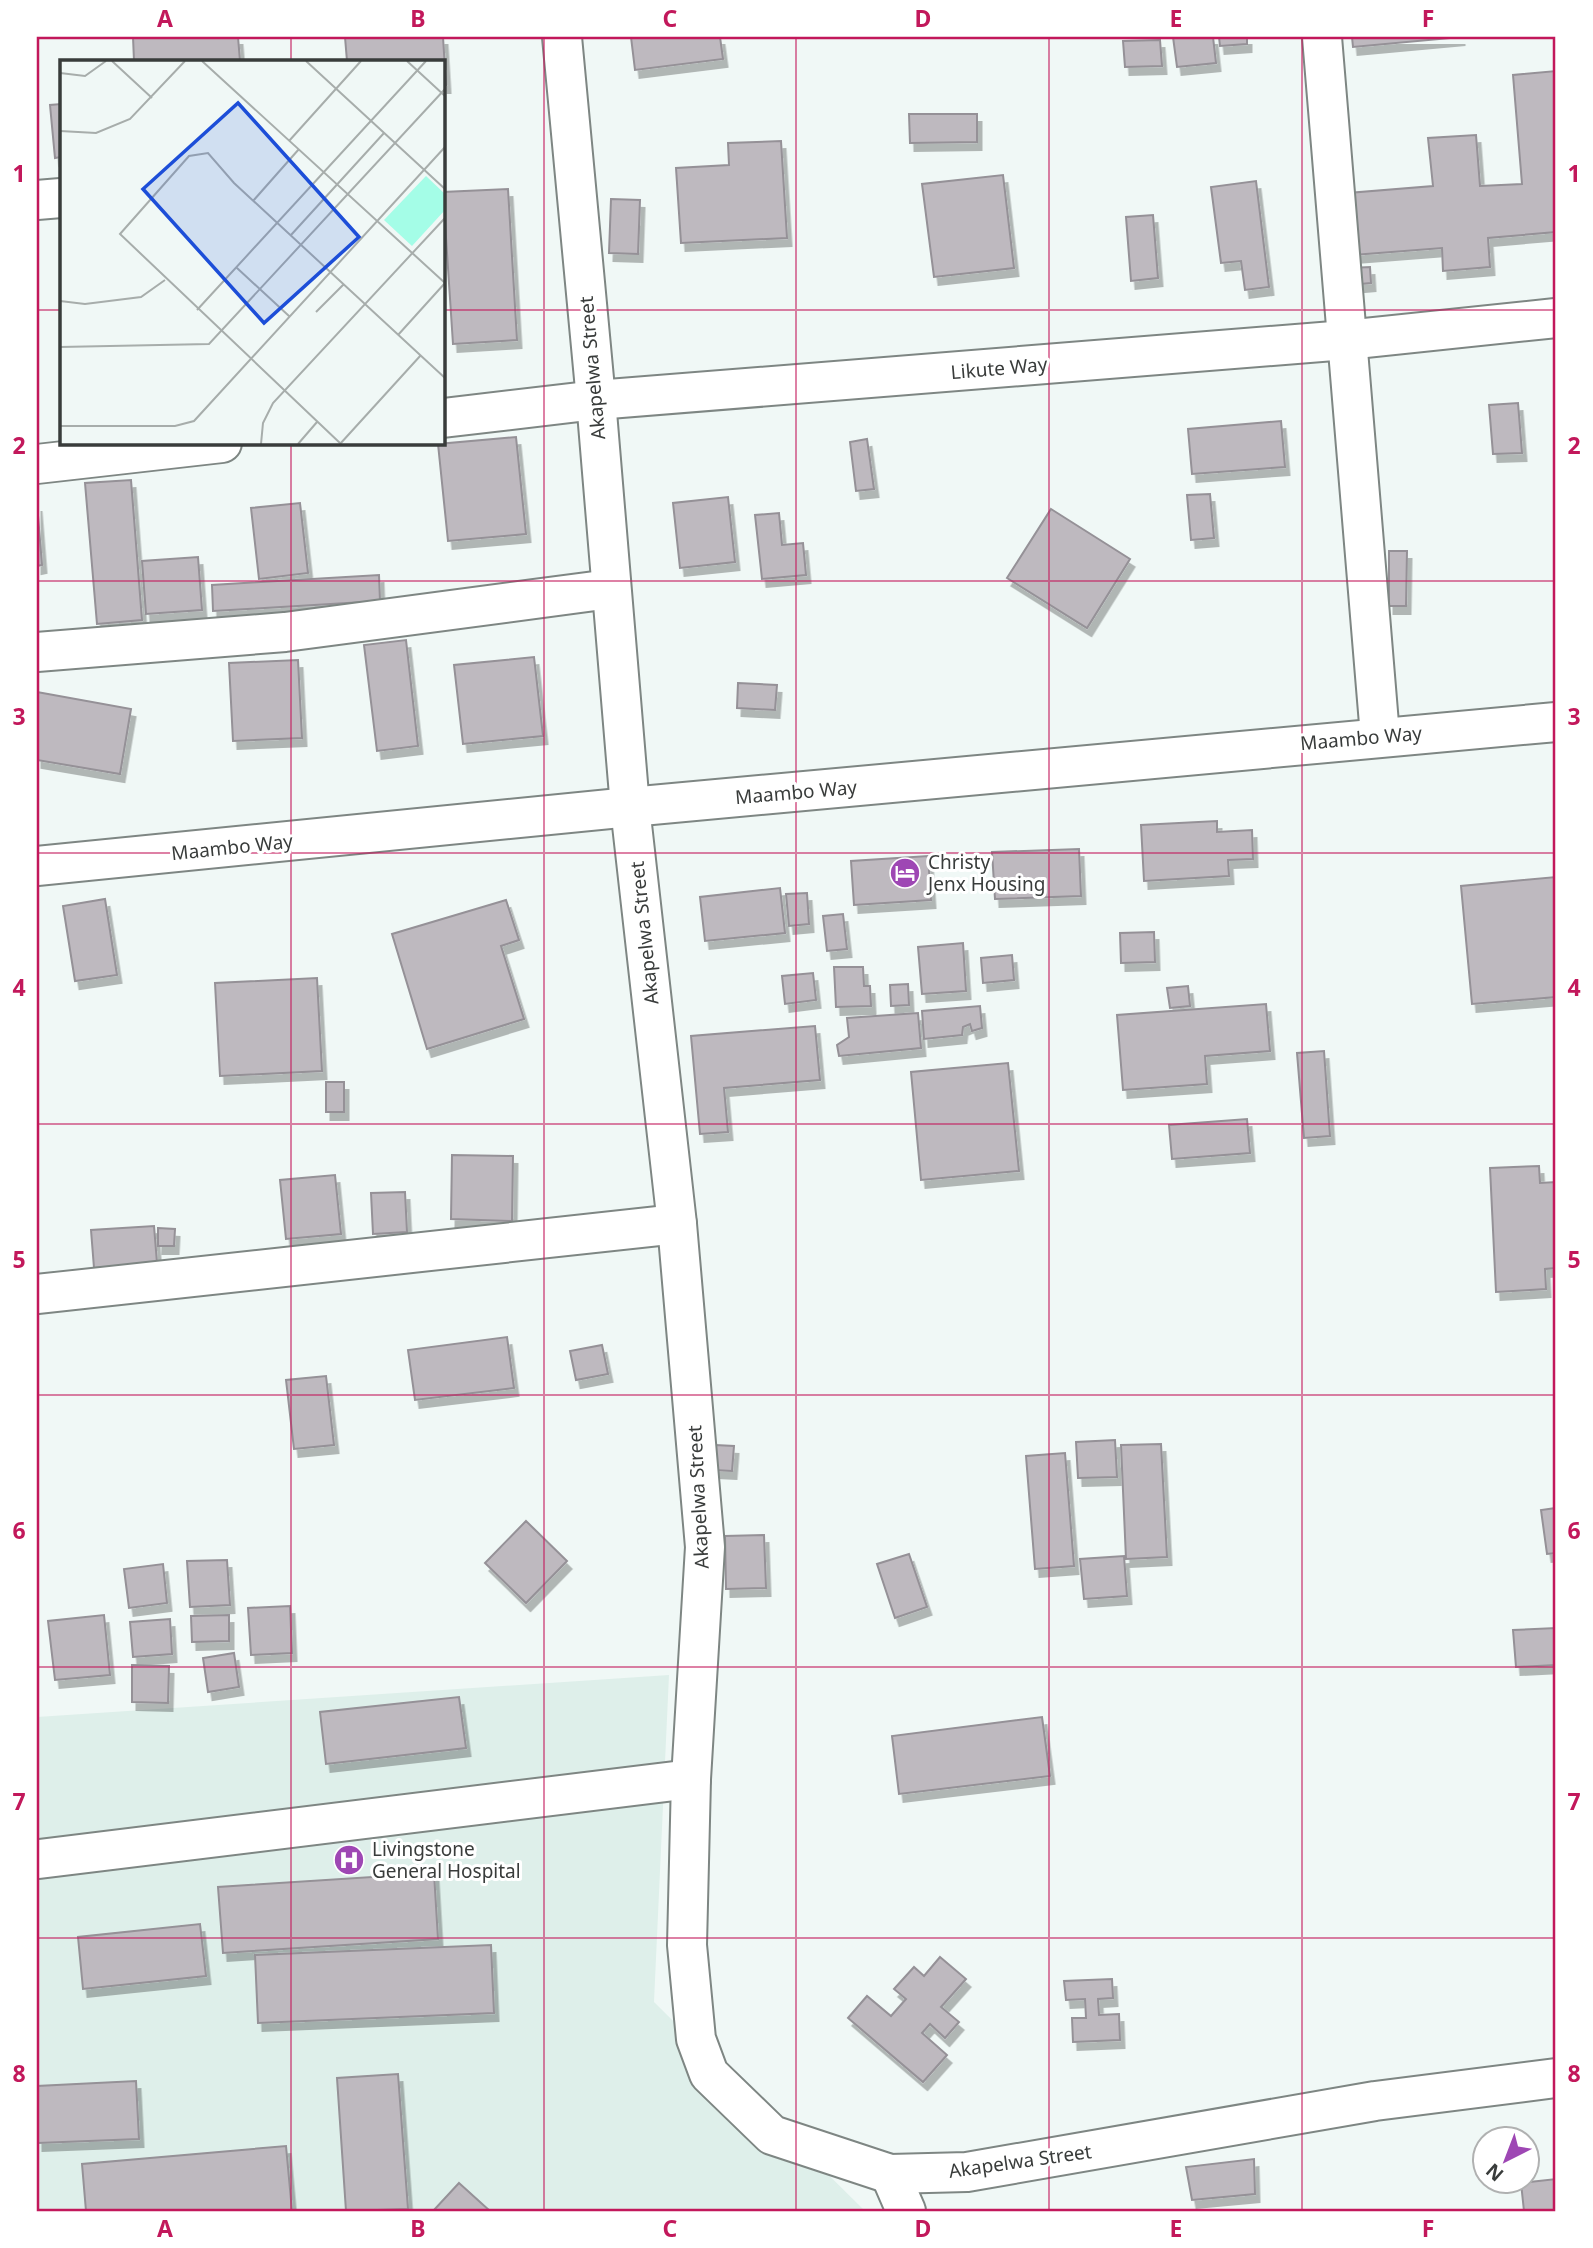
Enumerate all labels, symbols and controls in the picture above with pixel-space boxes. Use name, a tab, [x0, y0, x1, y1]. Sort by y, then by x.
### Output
text: A	[157, 2, 173, 34]
text: B	[410, 2, 426, 34]
text: C	[663, 2, 678, 34]
text: D	[915, 2, 931, 34]
text: E	[1170, 2, 1182, 34]
text: F	[1422, 2, 1434, 34]
inset map	[60, 60, 444, 444]
text: 1	[12, 157, 26, 189]
text: 1	[1567, 157, 1581, 189]
street label: Akapelwa Street	[573, 295, 611, 441]
street label: Likute Way	[950, 351, 1049, 385]
text: 2	[12, 429, 26, 461]
text: 2	[1567, 429, 1581, 461]
text: 3	[12, 700, 26, 732]
text: 3	[1567, 700, 1581, 732]
street label: Maambo Way	[1299, 720, 1423, 756]
street label: Maambo Way	[734, 774, 858, 810]
street label: Maambo Way	[170, 828, 294, 866]
place label: Christy Jenx Housing	[926, 849, 1045, 897]
hotel icon: Christy Jenx Housing	[888, 856, 922, 890]
street label: Akapelwa Street	[624, 860, 664, 1006]
text: 4	[12, 971, 26, 1003]
text: 4	[1567, 971, 1581, 1003]
text: 5	[12, 1243, 26, 1275]
text: 5	[1567, 1243, 1581, 1275]
street label: Akapelwa Street	[681, 1424, 715, 1570]
text: 6	[12, 1514, 26, 1546]
text: 6	[1567, 1514, 1581, 1546]
text: 7	[12, 1785, 26, 1817]
text: 7	[1567, 1785, 1581, 1817]
place label: Livingstone General Hospital	[372, 1836, 521, 1884]
hospital icon: Livingstone General Hospital	[332, 1843, 366, 1877]
text: 8	[12, 2057, 26, 2089]
text: 8	[1567, 2057, 1581, 2089]
north arrow	[1470, 2126, 1540, 2196]
street label: Akapelwa Street	[947, 2138, 1093, 2184]
text: N	[1480, 2158, 1509, 2187]
text: A	[157, 2212, 173, 2244]
text: B	[410, 2212, 426, 2244]
text: C	[663, 2212, 678, 2244]
text: D	[915, 2212, 931, 2244]
text: E	[1170, 2212, 1182, 2244]
text: F	[1422, 2212, 1434, 2244]

